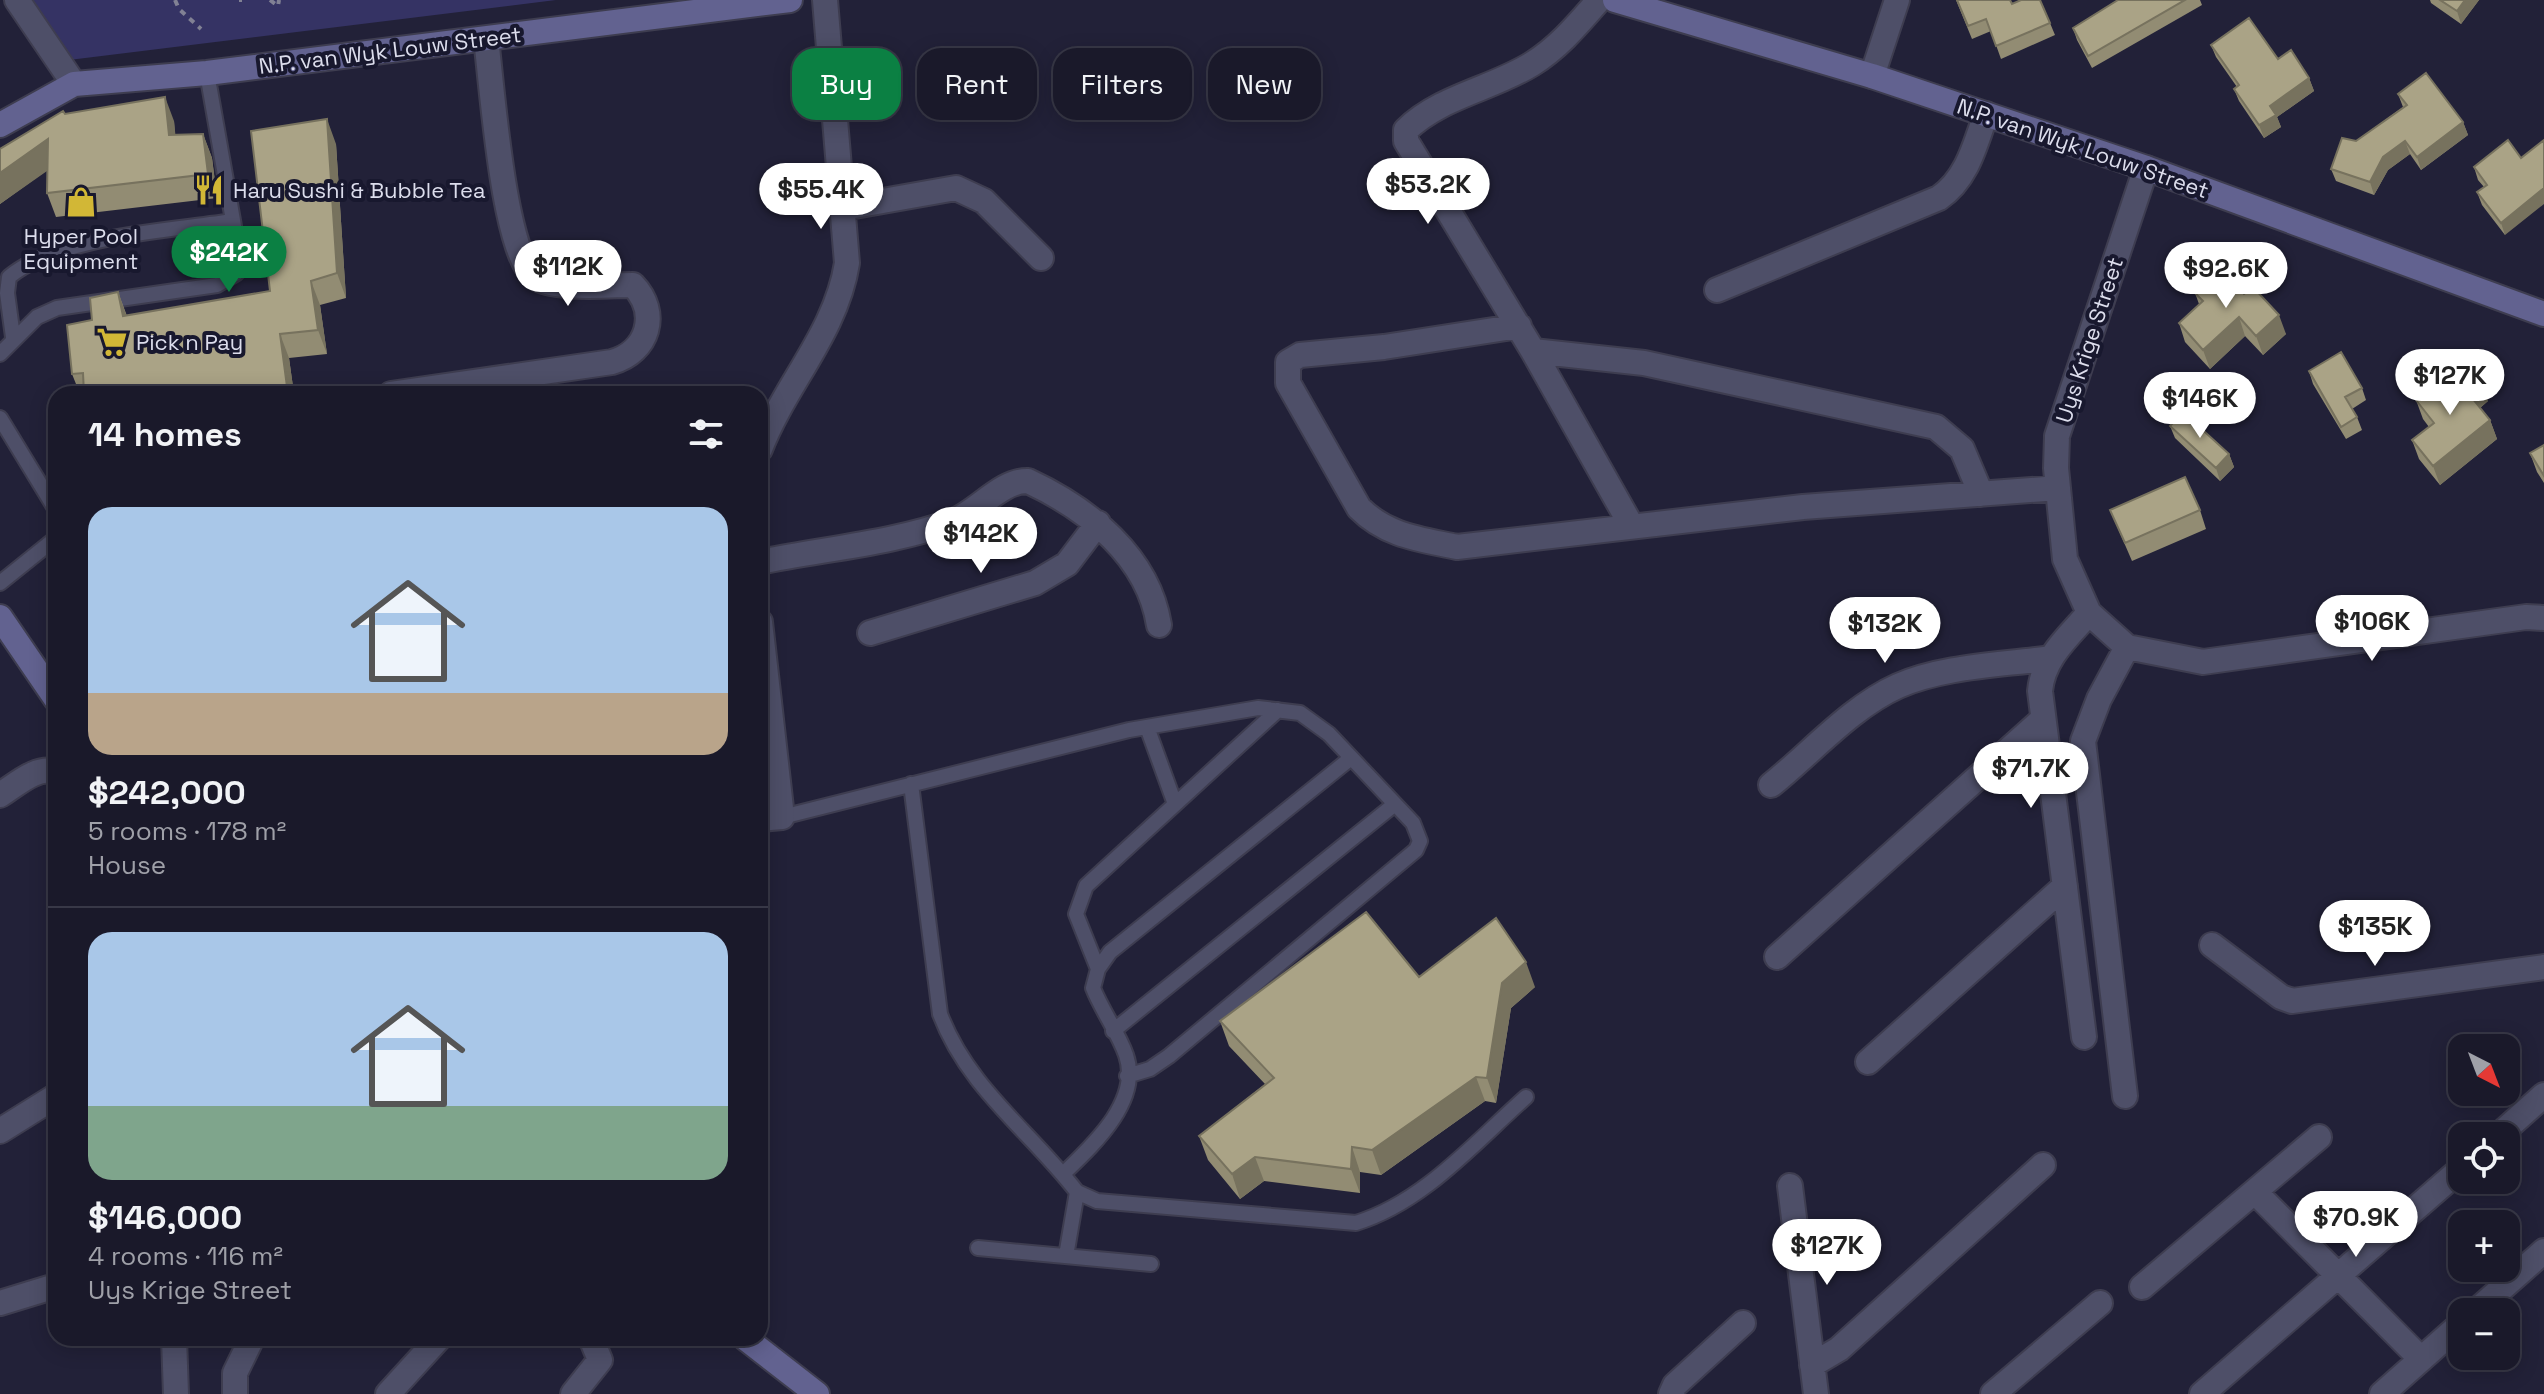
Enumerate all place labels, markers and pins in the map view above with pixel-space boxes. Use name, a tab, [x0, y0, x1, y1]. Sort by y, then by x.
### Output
pin: $53.2K	[1363, 158, 1493, 226]
pin: $55.4K	[756, 163, 886, 231]
restaurant icon: Haru Sushi & Bubble Tea	[192, 173, 226, 207]
place label: Haru Sushi & Bubble Tea	[233, 176, 486, 204]
shop icon: Hyper Pool Equipment	[64, 185, 98, 219]
place label: Hyper Pool Equipment	[24, 222, 138, 275]
pin: $242K	[173, 226, 285, 294]
pin: $112K	[512, 240, 624, 308]
pin: $92.6K	[2161, 242, 2291, 310]
supermarket icon: Pick n Pay	[95, 325, 129, 359]
place label: Pick n Pay	[136, 328, 243, 356]
pin: $127K	[2394, 349, 2506, 417]
pin: $146K	[2144, 372, 2256, 440]
pin: $142K	[925, 507, 1037, 575]
pin: $106K	[2316, 595, 2428, 663]
pin: $132K	[1829, 597, 1941, 665]
pin: $71.7K	[1966, 742, 2096, 810]
pin: $135K	[2319, 900, 2431, 968]
pin: $70.9K	[2291, 1191, 2421, 1259]
pin: $127K	[1771, 1219, 1883, 1287]

